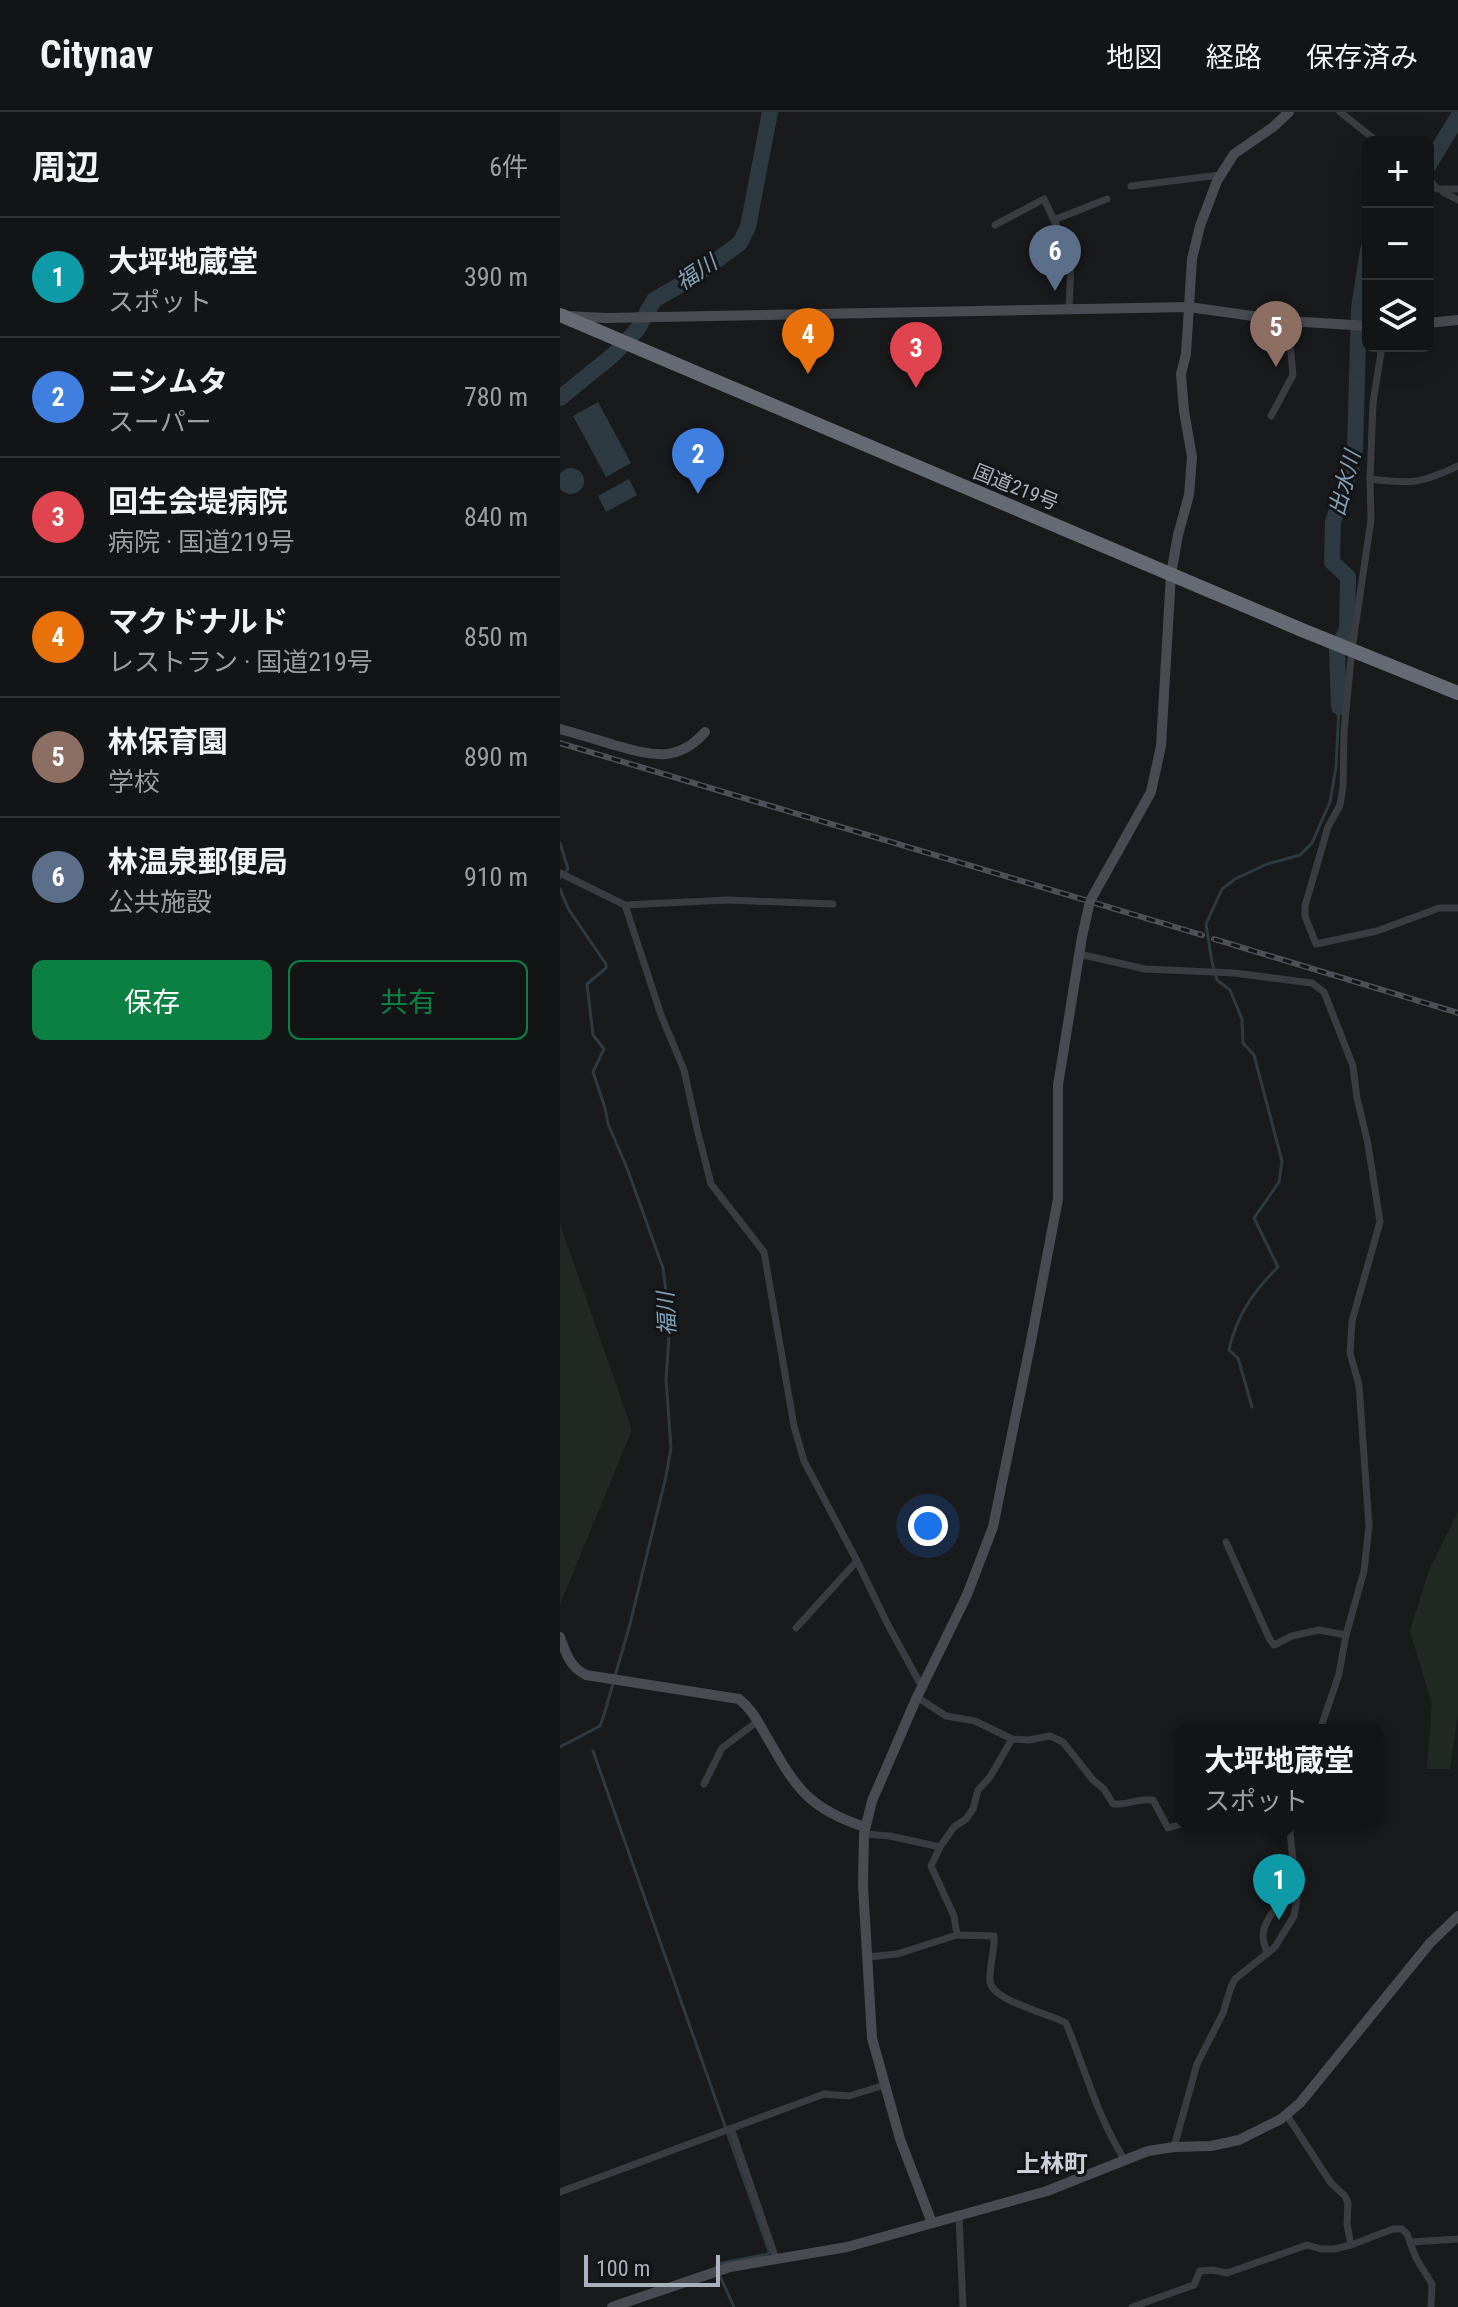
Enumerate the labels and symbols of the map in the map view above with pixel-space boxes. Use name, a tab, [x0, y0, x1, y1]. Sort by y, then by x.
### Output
pin: 6	[1029, 225, 1081, 291]
water label: 福川	[671, 249, 723, 295]
pin: 5	[1250, 301, 1302, 367]
pin: 4	[782, 308, 834, 374]
pin: 3	[890, 322, 942, 388]
pin: 2	[672, 428, 724, 494]
water label: 出水川	[1324, 446, 1366, 518]
street label: 国道219号	[970, 459, 1062, 515]
water label: 福川	[653, 1289, 680, 1337]
your location	[908, 1506, 948, 1546]
pin: 1	[1253, 1854, 1305, 1920]
district label: 上林町	[1016, 2150, 1088, 2178]
scale bar	[584, 2251, 720, 2287]

